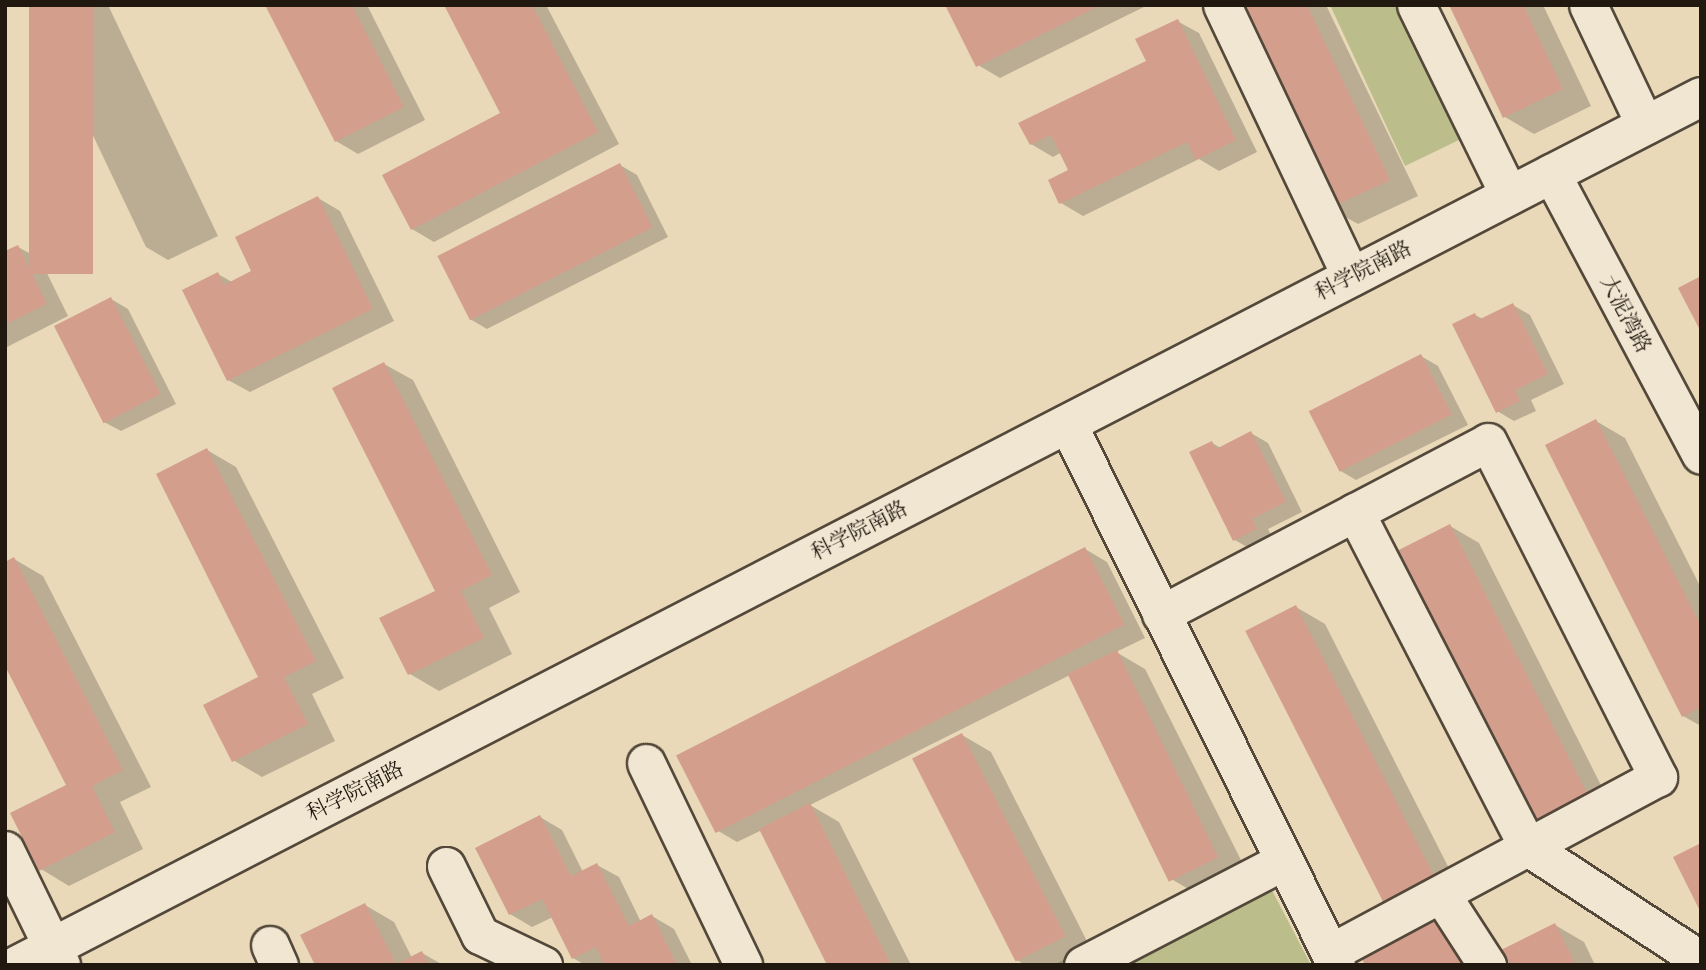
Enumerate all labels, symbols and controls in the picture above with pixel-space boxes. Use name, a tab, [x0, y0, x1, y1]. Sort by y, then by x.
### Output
street label: 科学院南路	[1311, 235, 1415, 305]
street label: 大泥湾路	[1595, 271, 1657, 357]
street label: 科学院南路	[807, 495, 911, 565]
street label: 科学院南路	[303, 756, 407, 826]

